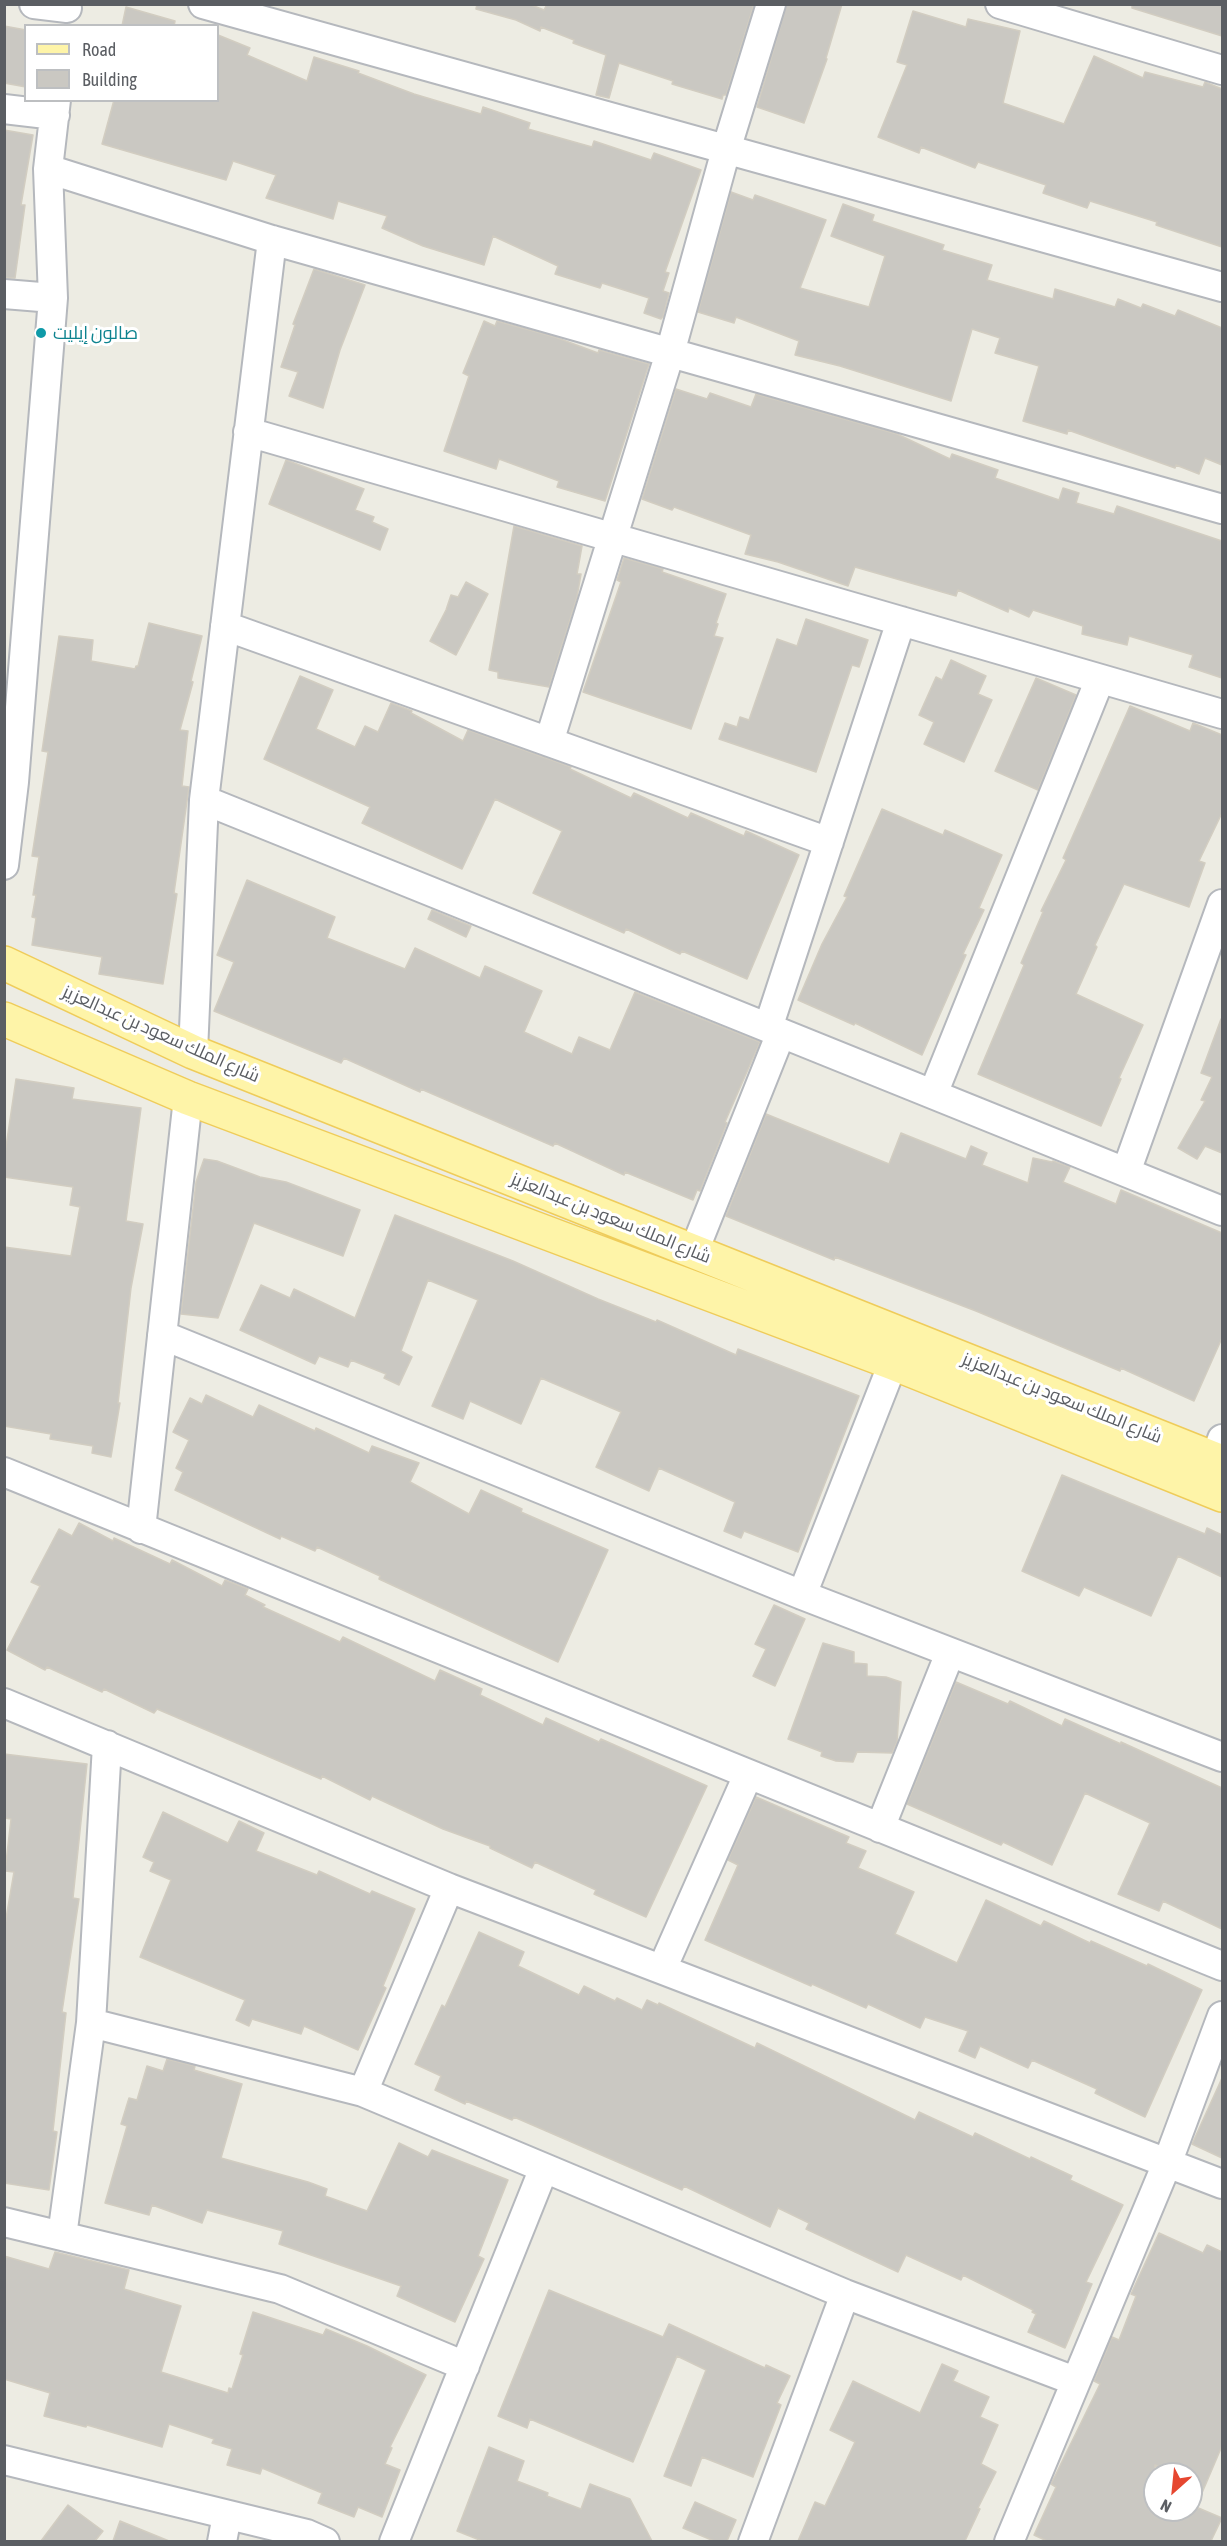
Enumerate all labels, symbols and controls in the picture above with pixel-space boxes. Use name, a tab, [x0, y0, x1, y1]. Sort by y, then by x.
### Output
legend	[24, 24, 219, 102]
text: Road	[82, 39, 116, 60]
text: Building	[82, 69, 137, 90]
place label: صالون إيليت	[53, 322, 138, 344]
marker: صالون إيليت	[34, 326, 48, 340]
street label: شارع الملك سعود بن عبدالعزيز	[59, 981, 263, 1087]
street label: شارع الملك سعود بن عبدالعزيز	[508, 1168, 714, 1268]
street label: شارع الملك سعود بن عبدالعزيز	[959, 1348, 1165, 1448]
north arrow	[1143, 2462, 1203, 2522]
text: N	[1157, 2496, 1174, 2516]

